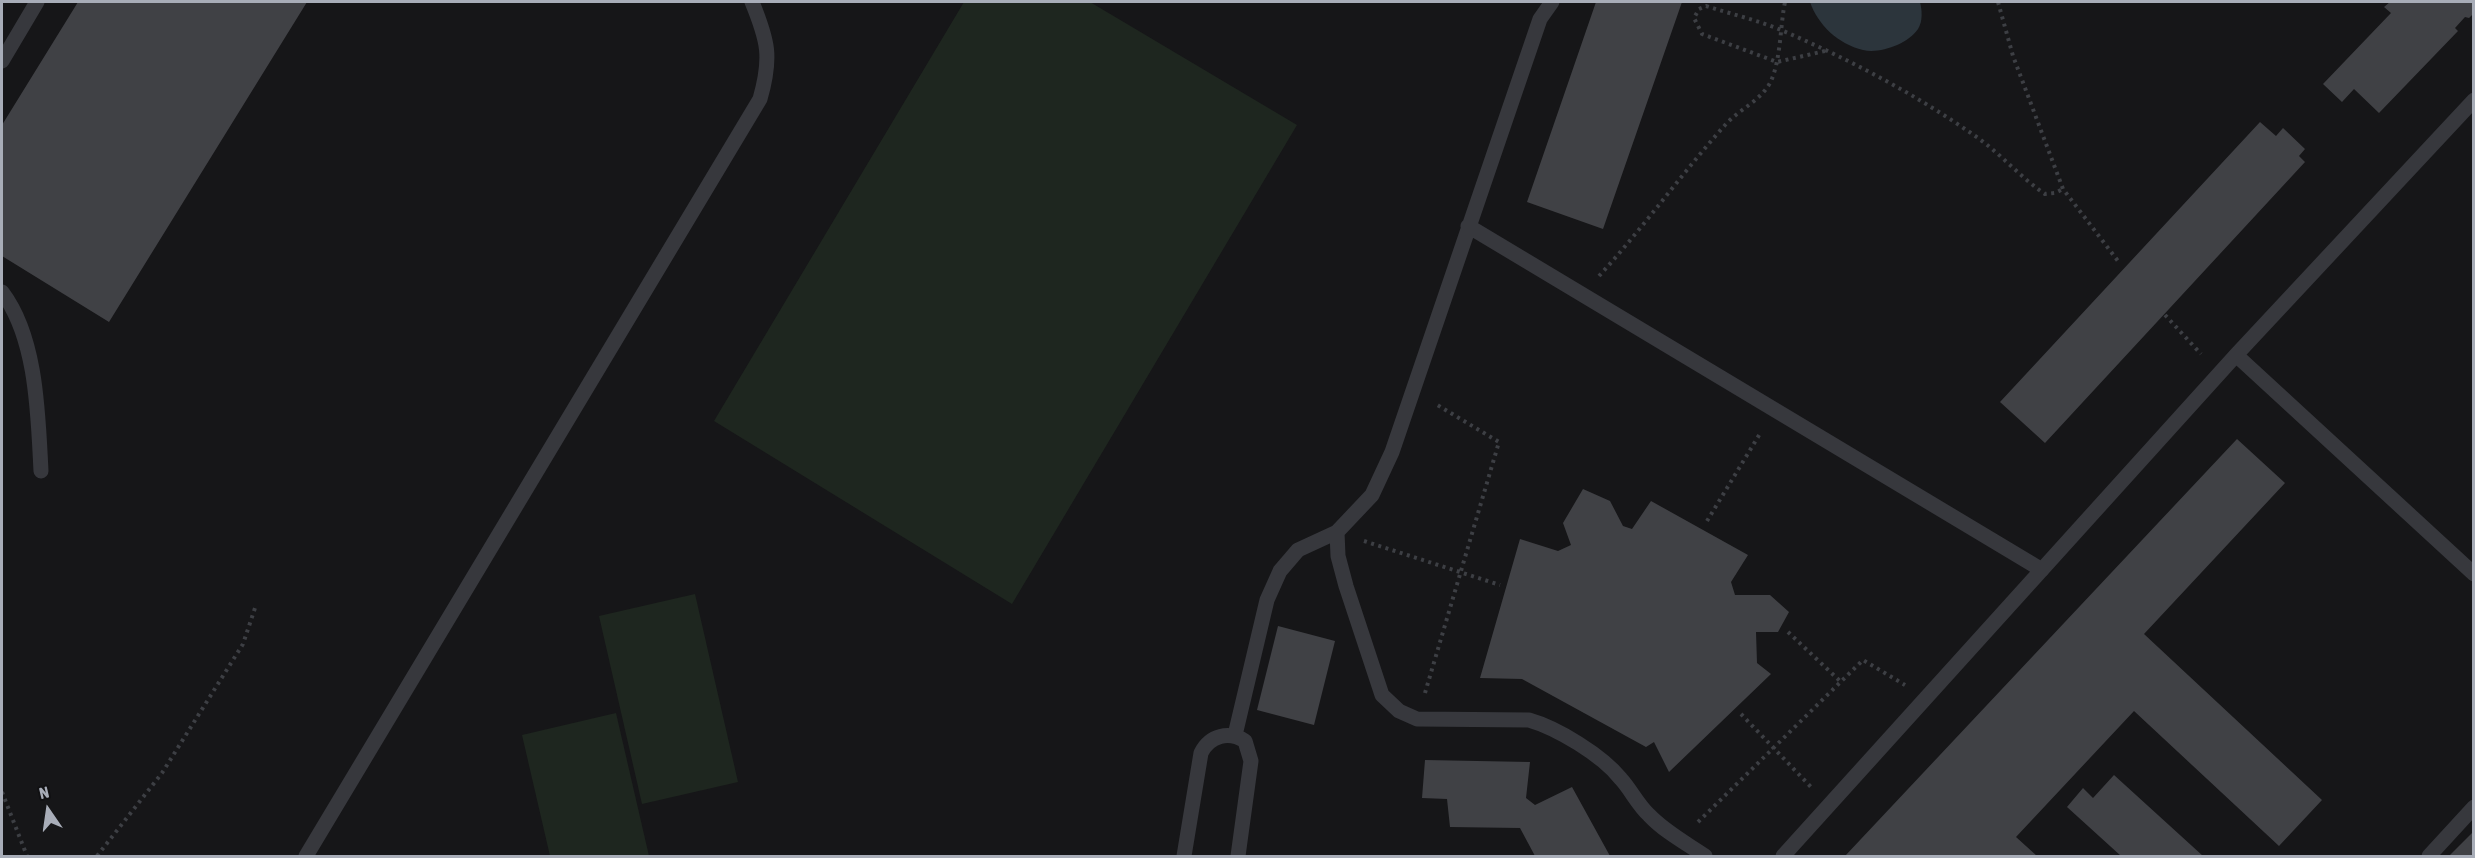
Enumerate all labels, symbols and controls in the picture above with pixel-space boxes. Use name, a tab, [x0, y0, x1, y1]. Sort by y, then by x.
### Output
north arrow	[18, 780, 78, 840]
text: N	[37, 783, 51, 802]

